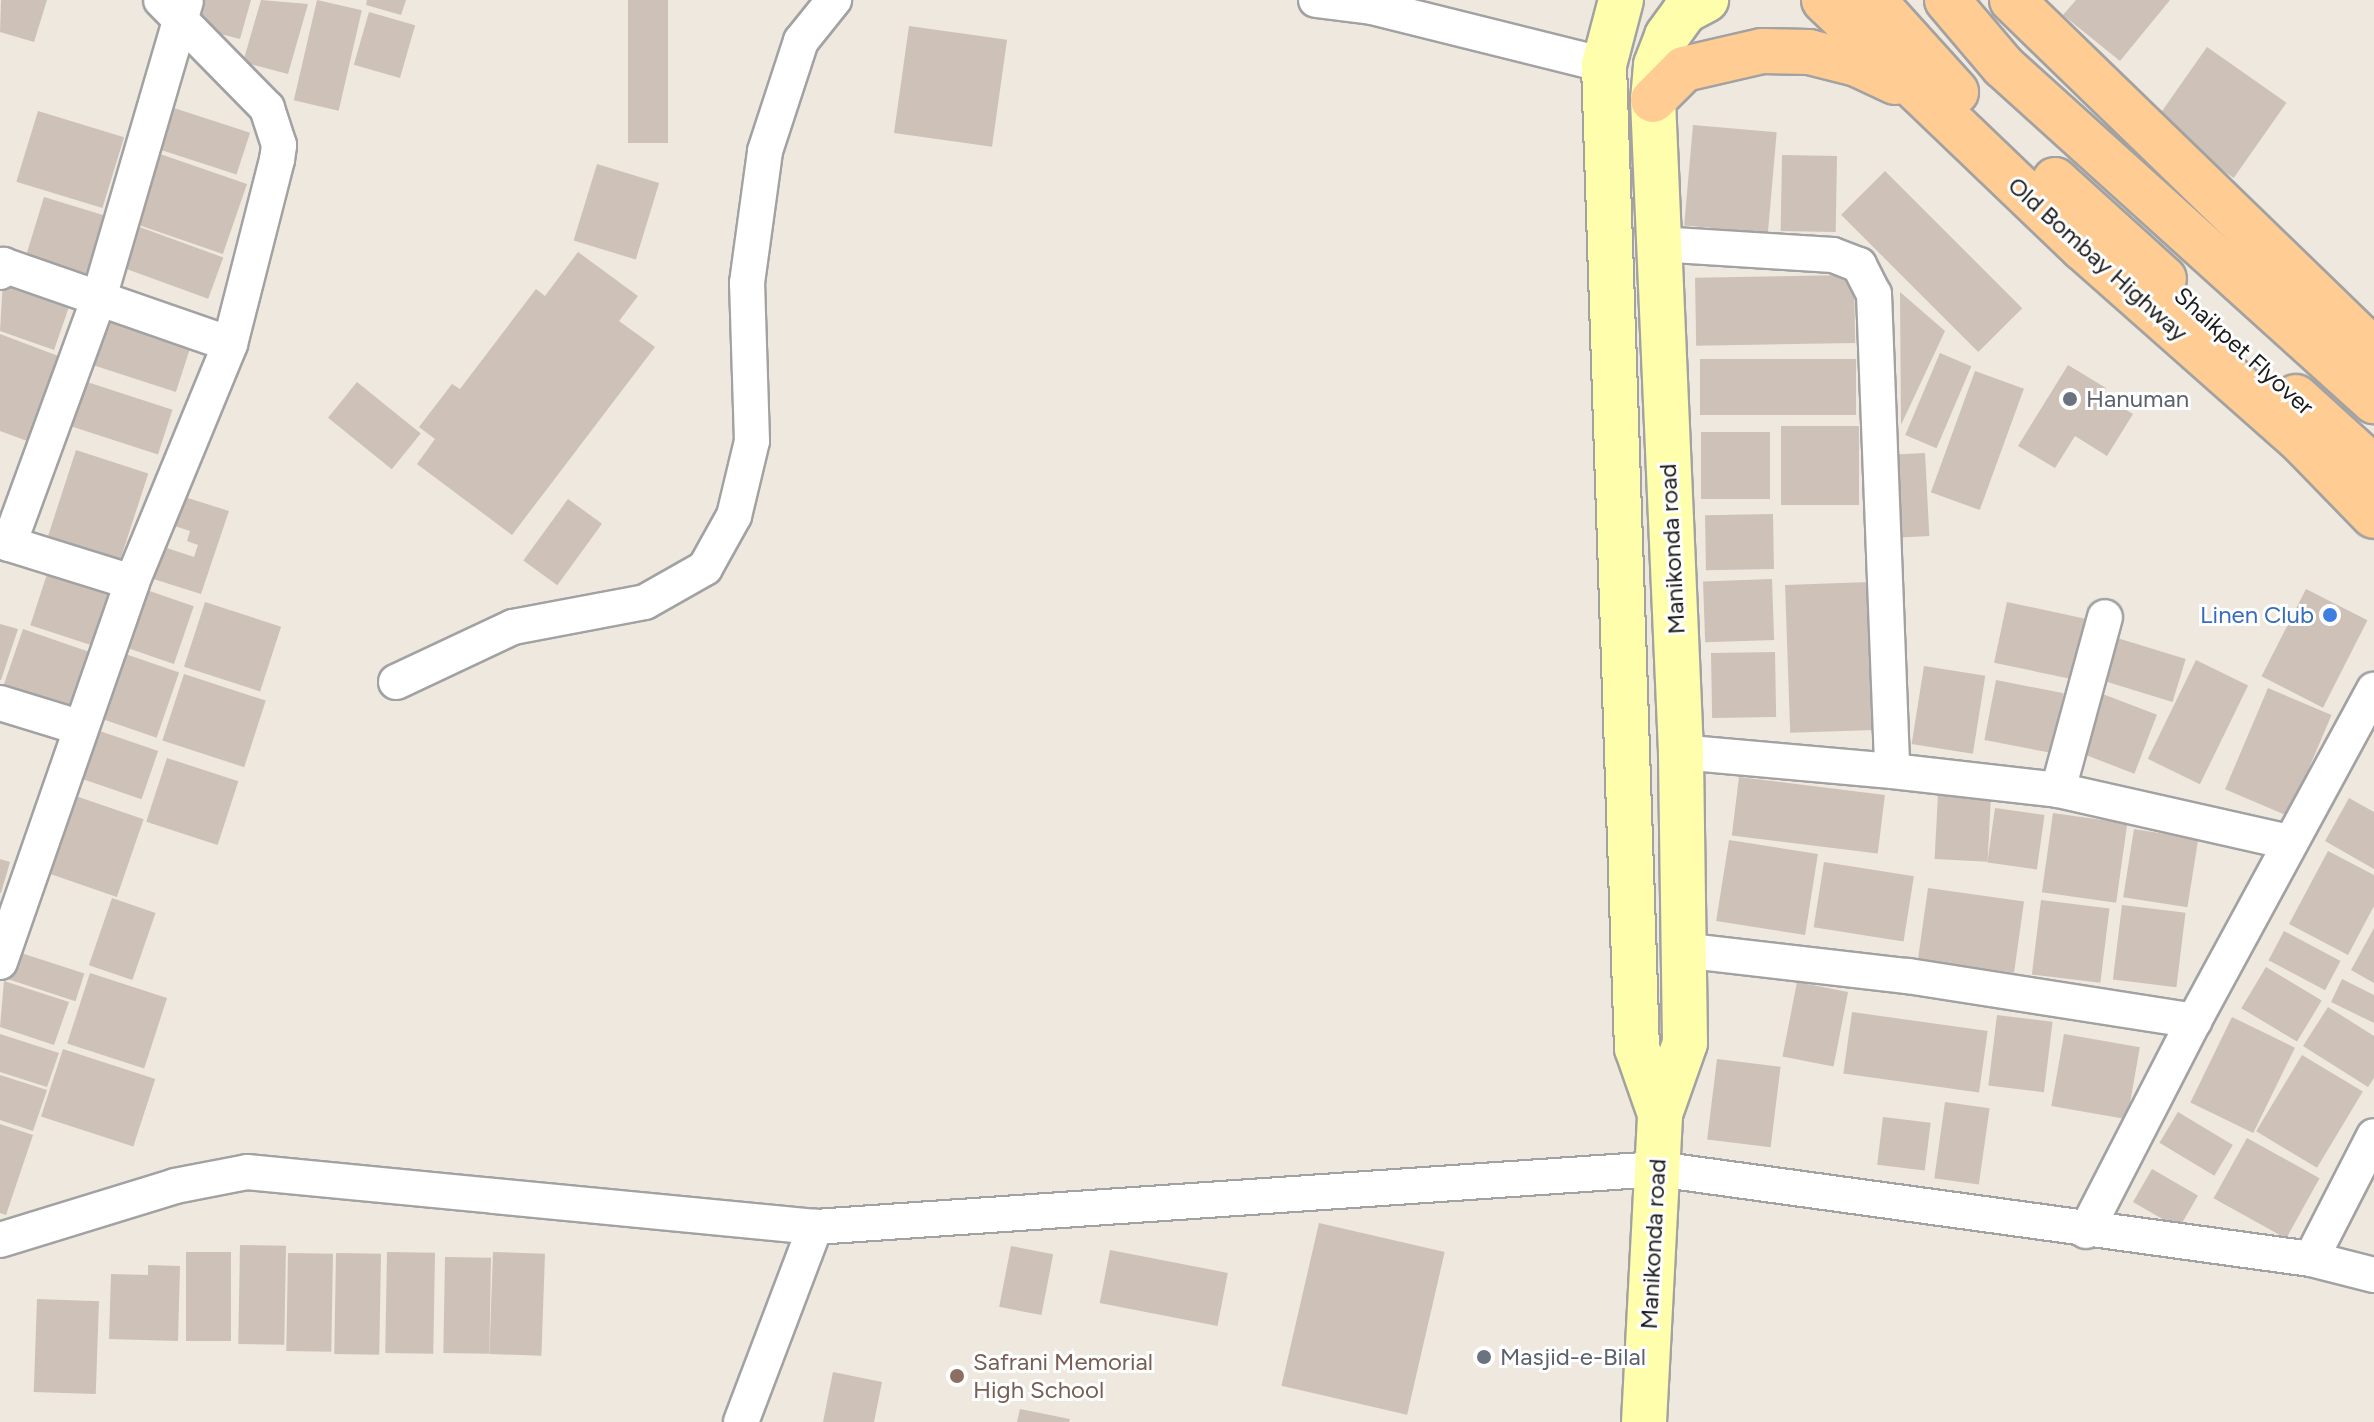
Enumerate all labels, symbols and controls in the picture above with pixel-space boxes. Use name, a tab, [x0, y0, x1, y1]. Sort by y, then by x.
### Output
street label: Old Bombay Highway	[2002, 171, 2194, 347]
street label: Shaikpet Flyover	[2168, 281, 2320, 421]
place label: Hanuman	[2086, 385, 2189, 413]
marker: Hanuman	[2061, 390, 2079, 408]
street label: Manikonda road	[1653, 463, 1691, 635]
place label: Linen Club	[2200, 601, 2314, 629]
marker: Linen Club	[2321, 606, 2339, 624]
street label: Manikonda road	[1634, 1158, 1672, 1330]
place label: Masjid-e-Bilal	[1500, 1343, 1646, 1371]
place label: Safrani Memorial High School	[973, 1348, 1153, 1404]
marker: Masjid-e-Bilal	[1475, 1348, 1493, 1366]
marker: Safrani Memorial High School	[948, 1367, 966, 1385]

